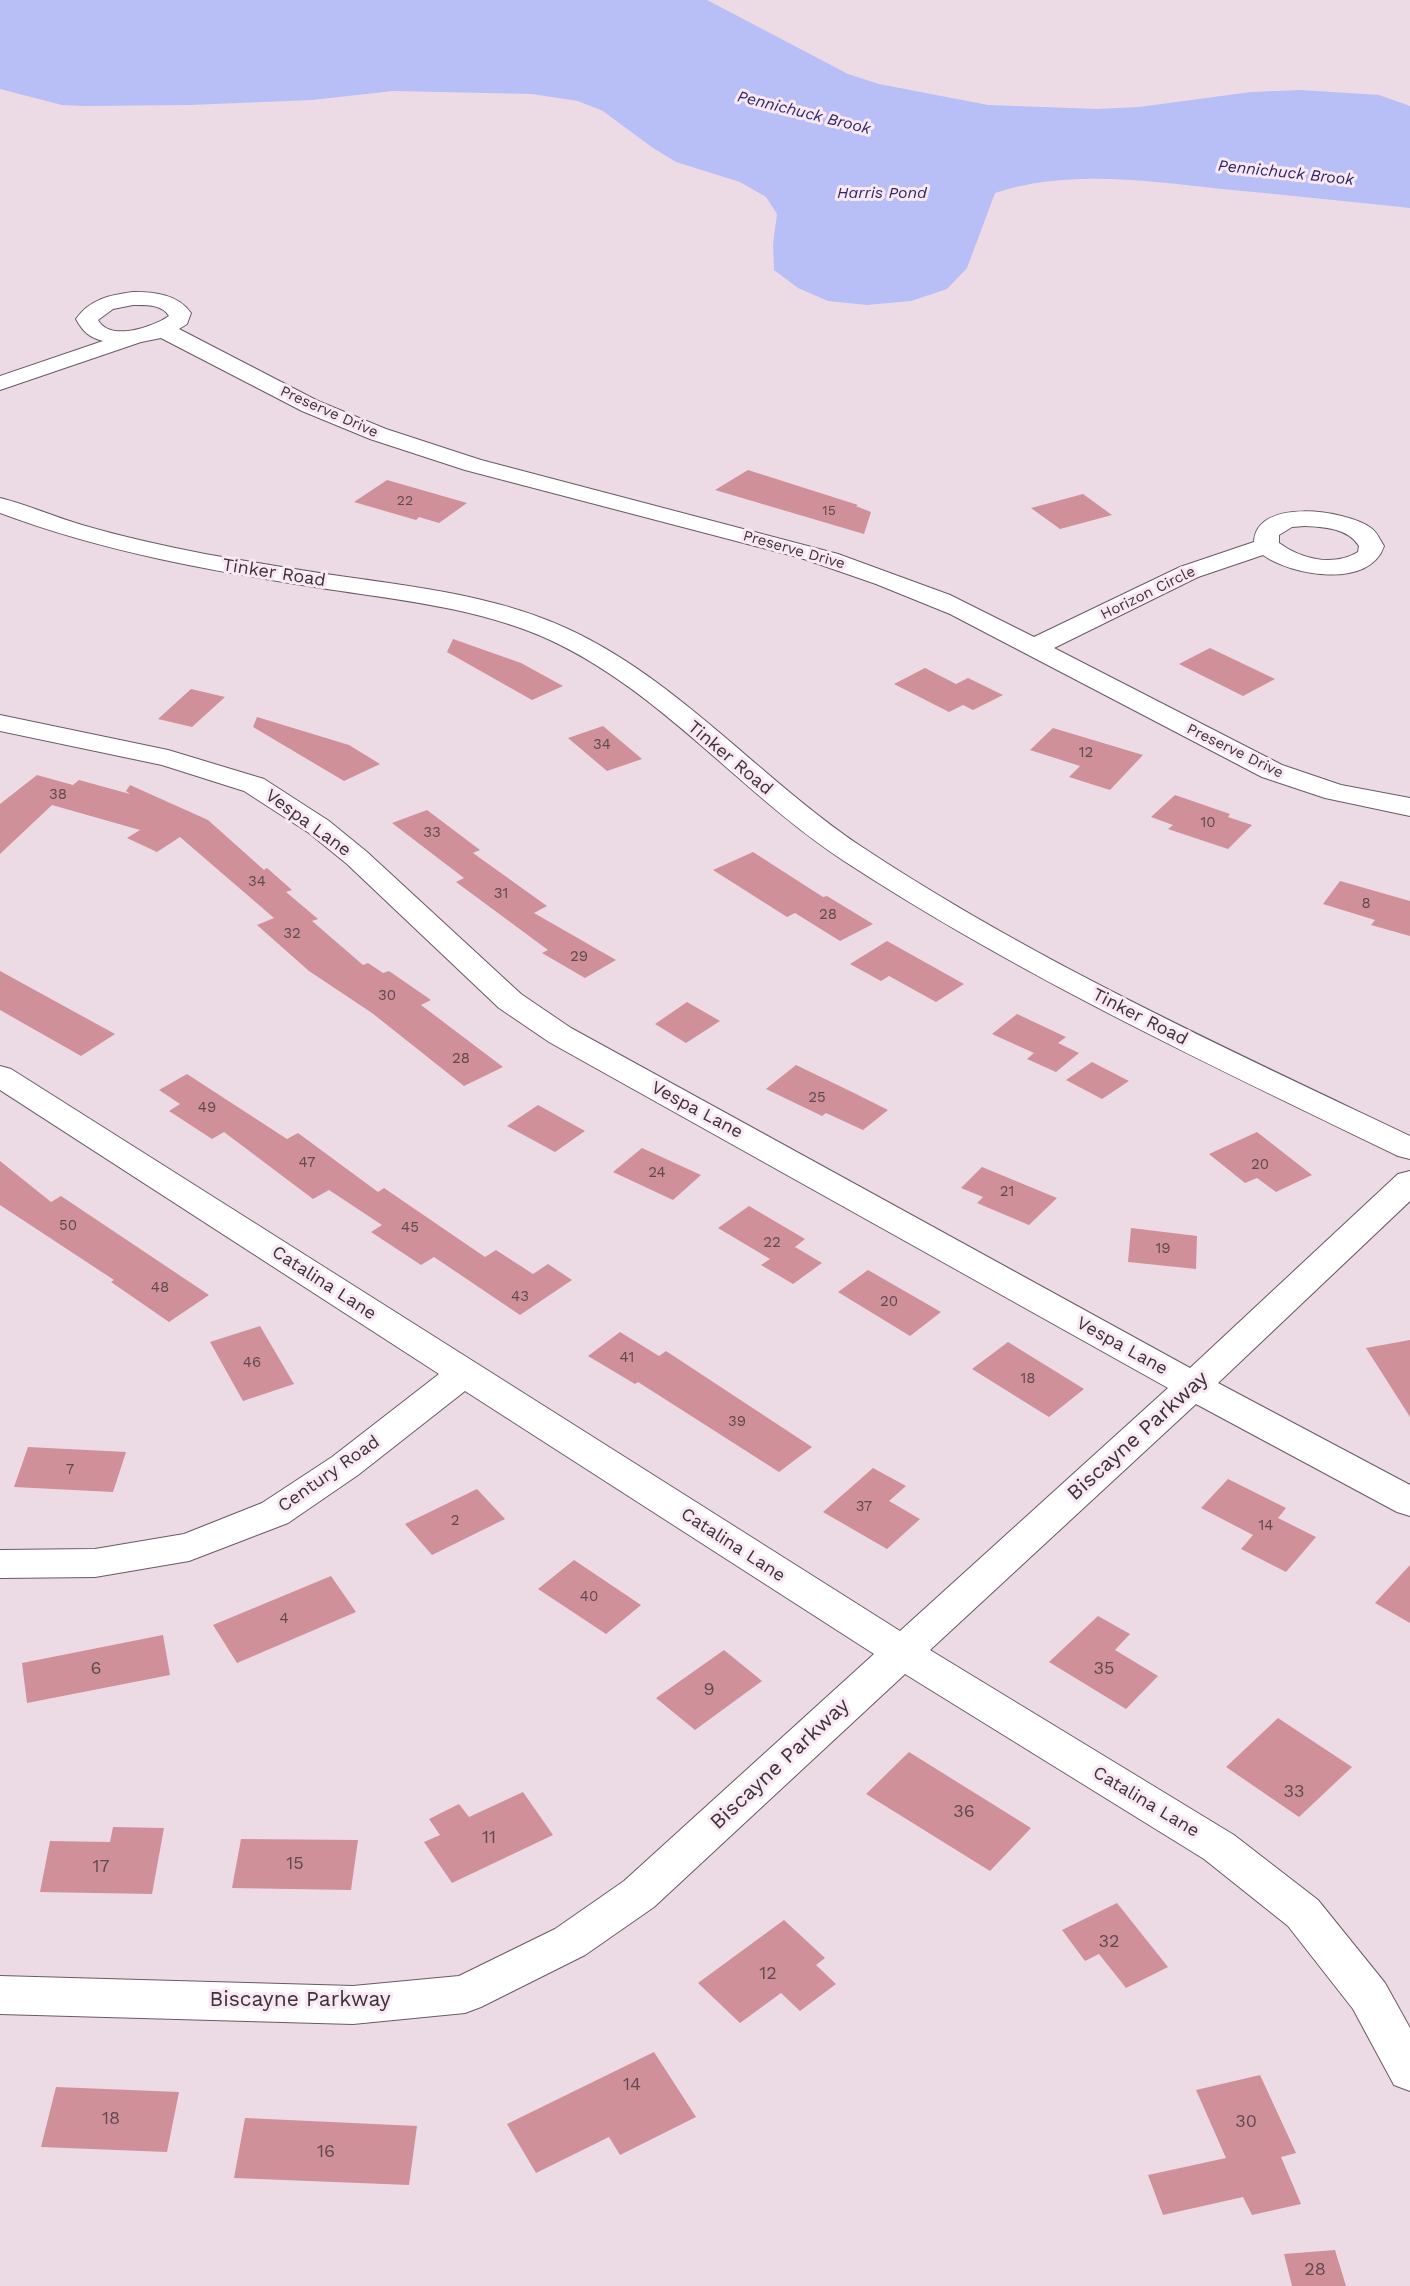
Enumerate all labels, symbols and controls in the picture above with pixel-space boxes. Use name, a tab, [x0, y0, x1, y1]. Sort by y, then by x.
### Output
water label: Pennichuck Brook	[735, 87, 873, 139]
water label: Pennichuck Brook	[1217, 156, 1355, 190]
water label: Harris Pond	[837, 183, 927, 203]
street label: Preserve Drive	[277, 382, 381, 442]
house number: 22	[397, 493, 413, 509]
house number: 15	[822, 503, 836, 519]
street label: Preserve Drive	[741, 527, 847, 573]
street label: Tinker Road	[221, 554, 327, 592]
street label: Horizon Circle	[1098, 562, 1198, 624]
street label: Tinker Road	[683, 716, 777, 800]
street label: Preserve Drive	[1184, 720, 1286, 782]
house number: 34	[593, 736, 611, 754]
house number: 12	[1079, 744, 1093, 762]
street label: Vespa Lane	[261, 785, 355, 861]
house number: 38	[49, 786, 67, 804]
house number: 10	[1200, 814, 1216, 832]
house number: 33	[423, 824, 441, 842]
house number: 34	[248, 873, 266, 891]
house number: 31	[494, 885, 508, 903]
house number: 8	[1361, 895, 1371, 913]
house number: 28	[819, 906, 837, 924]
house number: 32	[283, 925, 301, 943]
house number: 29	[570, 948, 588, 966]
street label: Tinker Road	[1089, 984, 1191, 1050]
house number: 30	[378, 987, 396, 1005]
house number: 28	[452, 1050, 470, 1068]
street label: Vespa Lane	[647, 1077, 747, 1143]
house number: 25	[808, 1089, 826, 1107]
house number: 49	[198, 1099, 216, 1117]
house number: 47	[299, 1154, 315, 1172]
house number: 20	[1251, 1156, 1269, 1174]
house number: 24	[648, 1164, 666, 1182]
house number: 21	[1000, 1183, 1014, 1201]
house number: 50	[59, 1217, 77, 1235]
house number: 45	[401, 1219, 419, 1237]
house number: 22	[763, 1234, 781, 1252]
house number: 19	[1155, 1240, 1171, 1258]
street label: Catalina Lane	[268, 1241, 380, 1325]
house number: 48	[151, 1279, 169, 1297]
house number: 43	[511, 1288, 529, 1306]
house number: 20	[880, 1293, 898, 1311]
street label: Vespa Lane	[1073, 1312, 1171, 1380]
house number: 41	[620, 1349, 634, 1367]
house number: 46	[243, 1354, 261, 1372]
street label: Biscayne Parkway	[1062, 1366, 1214, 1506]
house number: 18	[1020, 1370, 1036, 1388]
house number: 39	[728, 1413, 746, 1431]
street label: Century Road	[274, 1431, 384, 1517]
house number: 7	[66, 1461, 74, 1479]
house number: 37	[856, 1498, 872, 1516]
street label: Catalina Lane	[677, 1503, 789, 1587]
house number: 2	[451, 1512, 459, 1530]
house number: 14	[1258, 1517, 1274, 1535]
house number: 40	[580, 1588, 598, 1606]
house number: 4	[279, 1610, 289, 1628]
house number: 6	[91, 1658, 101, 1680]
house number: 35	[1094, 1658, 1114, 1680]
house number: 9	[703, 1679, 715, 1701]
street label: Biscayne Parkway	[705, 1693, 855, 1835]
street label: Catalina Lane	[1089, 1762, 1203, 1842]
house number: 33	[1284, 1781, 1304, 1803]
house number: 36	[953, 1801, 975, 1823]
house number: 11	[482, 1827, 496, 1849]
house number: 15	[286, 1853, 304, 1875]
house number: 17	[92, 1856, 110, 1878]
house number: 32	[1099, 1931, 1119, 1953]
house number: 12	[759, 1963, 777, 1985]
street label: Biscayne Parkway	[209, 1987, 391, 2013]
house number: 14	[623, 2074, 641, 2096]
house number: 18	[102, 2108, 120, 2130]
house number: 30	[1235, 2111, 1257, 2133]
house number: 16	[317, 2141, 335, 2163]
house number: 28	[1304, 2259, 1326, 2281]

